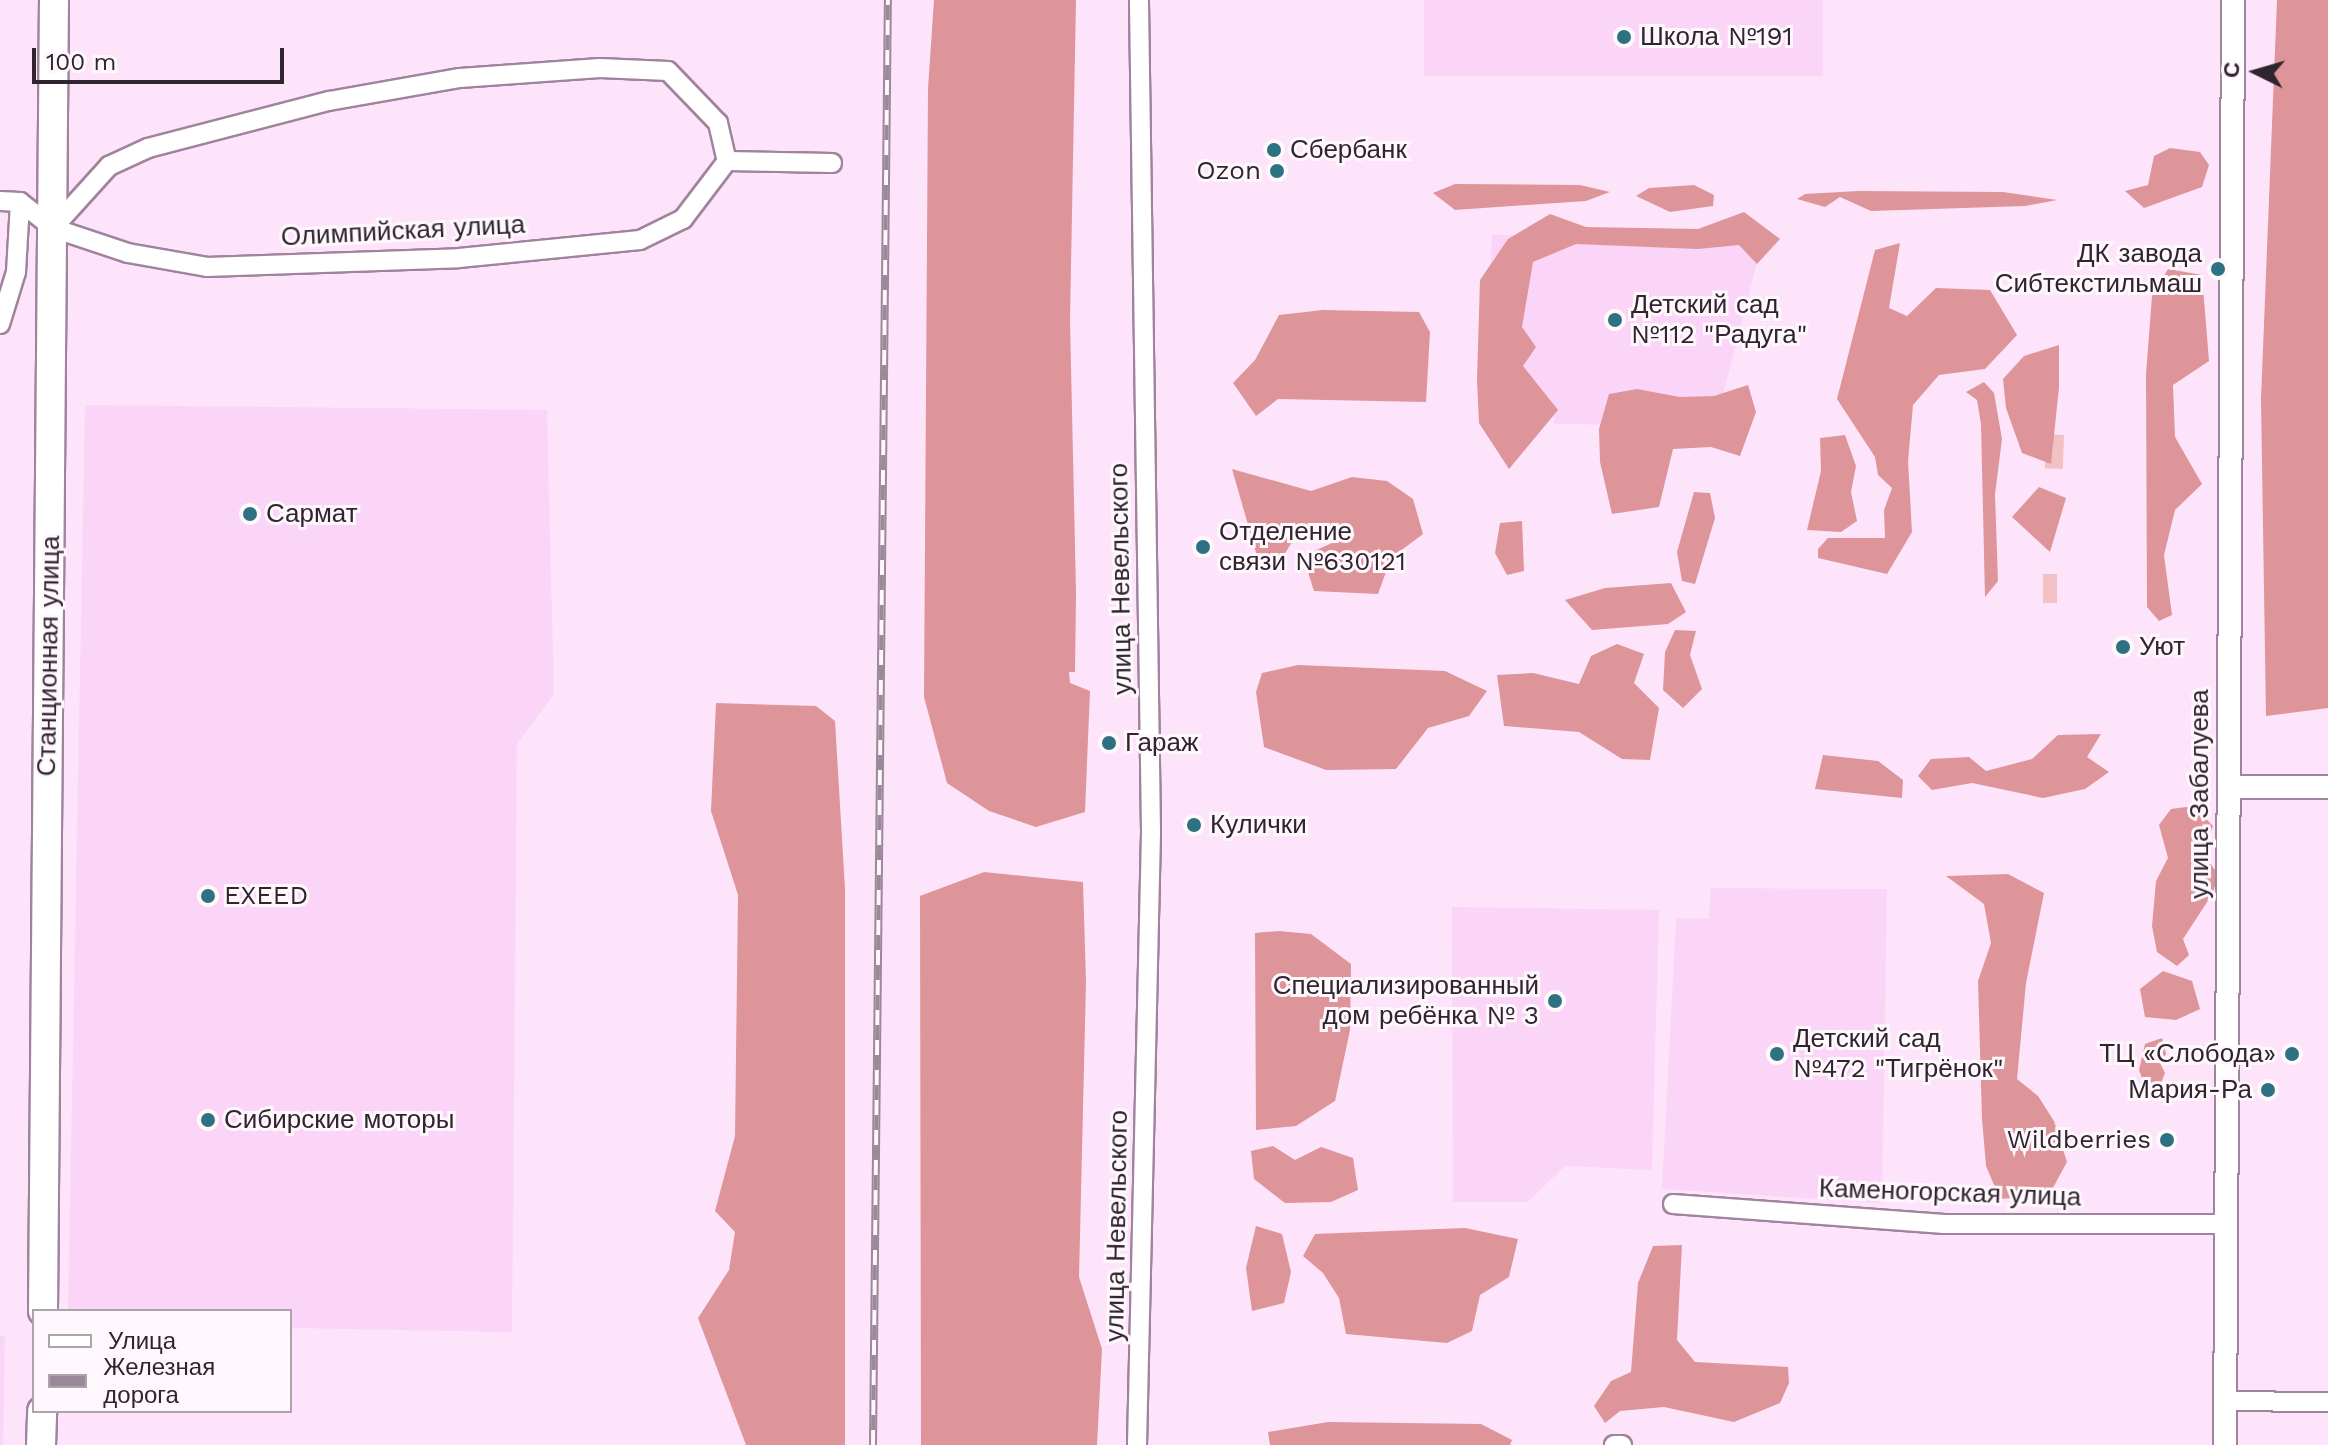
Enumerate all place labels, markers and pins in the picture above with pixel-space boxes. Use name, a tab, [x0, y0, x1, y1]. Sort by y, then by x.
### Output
place label: Школа №191	[1640, 21, 1793, 53]
marker: Школа №191	[1615, 28, 1633, 46]
place label: Сбербанк	[1290, 134, 1407, 166]
marker: Сбербанк	[1265, 141, 1283, 159]
place label: Ozon	[1196, 155, 1261, 187]
marker: Ozon	[1268, 162, 1286, 180]
place label: ДК завода Сибтекстильмаш	[1995, 238, 2202, 300]
marker: ДК завода Сибтекстильмаш	[2209, 260, 2227, 278]
place label: Детский сад №112 "Радуга"	[1631, 289, 1807, 350]
marker: Детский сад №112 "Радуга"	[1606, 311, 1624, 329]
place label: Сармат	[266, 498, 358, 530]
marker: Сармат	[241, 505, 259, 523]
place label: Отделение связи №630121	[1219, 516, 1406, 578]
marker: Отделение связи №630121	[1194, 538, 1212, 556]
place label: Уют	[2139, 631, 2185, 663]
marker: Уют	[2114, 638, 2132, 656]
place label: Гараж	[1125, 727, 1198, 759]
marker: Гараж	[1100, 734, 1118, 752]
place label: Кулички	[1210, 809, 1307, 841]
marker: Кулички	[1185, 816, 1203, 834]
place label: EXEED	[224, 880, 308, 912]
marker: EXEED	[199, 887, 217, 905]
place label: Специализированный дом ребёнка № 3	[1273, 970, 1539, 1032]
marker: Специализированный дом ребёнка № 3	[1546, 992, 1564, 1010]
place label: Детский сад №472 "Тигрёнок"	[1793, 1023, 2003, 1084]
place label: ТЦ «Слобода»	[2099, 1038, 2276, 1070]
marker: Детский сад №472 "Тигрёнок"	[1768, 1045, 1786, 1063]
marker: ТЦ «Слобода»	[2283, 1045, 2301, 1063]
place label: Мария-Ра	[2128, 1074, 2252, 1106]
marker: Мария-Ра	[2259, 1081, 2277, 1099]
place label: Сибирские моторы	[224, 1104, 454, 1136]
marker: Сибирские моторы	[199, 1111, 217, 1129]
place label: Wildberries	[2007, 1124, 2151, 1156]
marker: Wildberries	[2158, 1131, 2176, 1149]

